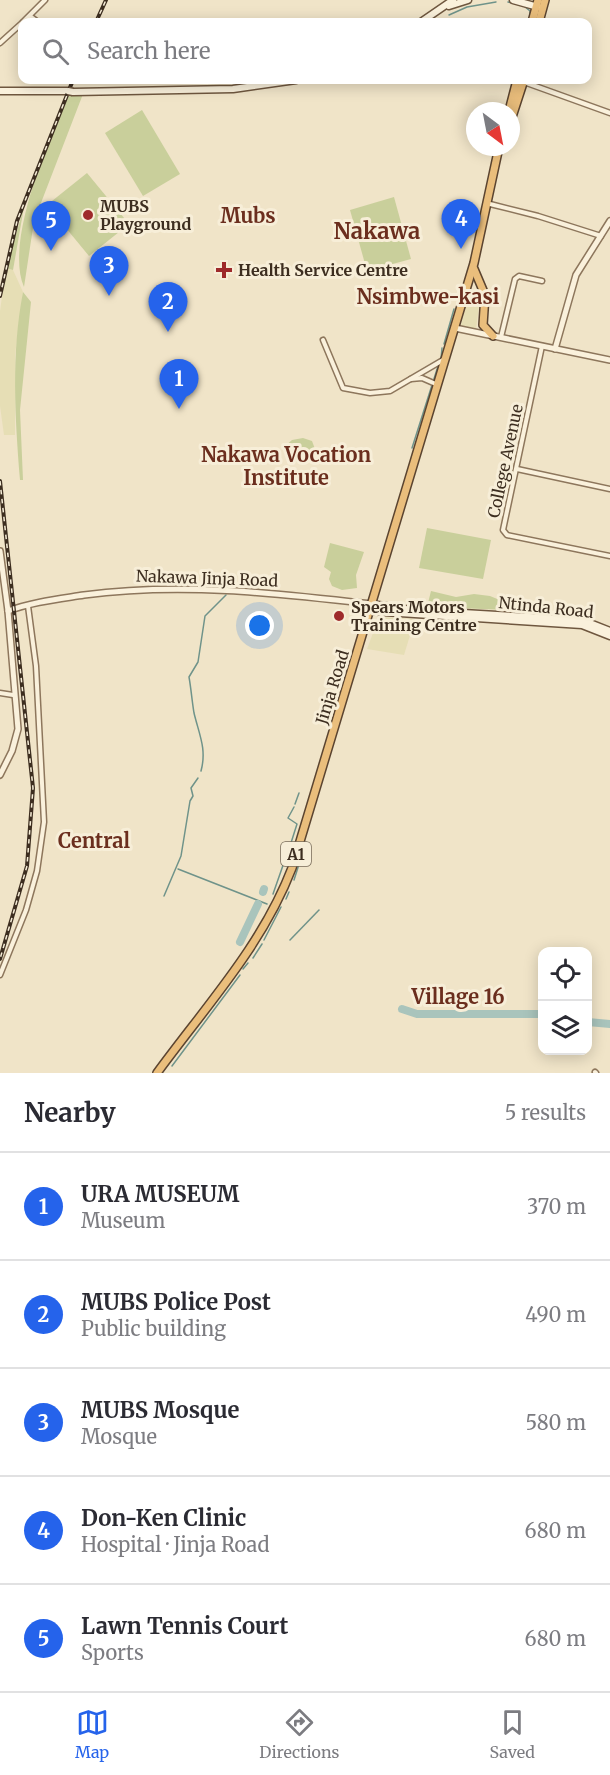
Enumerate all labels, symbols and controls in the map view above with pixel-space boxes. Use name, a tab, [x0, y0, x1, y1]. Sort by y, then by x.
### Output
search box	[18, 18, 592, 84]
icon: search	[39, 35, 72, 68]
text: Search here	[87, 37, 210, 65]
north arrow	[466, 102, 520, 156]
place label: MUBS Playground	[100, 196, 191, 234]
pin: 4	[442, 200, 480, 249]
pin: 5	[32, 202, 70, 251]
district label: Mubs	[220, 203, 276, 228]
marker: MUBS Playground	[81, 208, 95, 222]
district label: Nakawa	[334, 217, 420, 245]
pin: 3	[90, 246, 128, 296]
place label: Health Service Centre	[238, 260, 408, 280]
marker: Health Service Centre	[215, 261, 233, 279]
pin: 2	[148, 282, 188, 332]
district label: Nsimbwe-kasi	[357, 284, 500, 309]
pin: 1	[160, 360, 198, 409]
street label: College Avenue	[483, 402, 527, 520]
district label: Nakawa Vocation Institute	[201, 442, 371, 490]
street label: Nakawa Jinja Road	[136, 566, 279, 590]
street label: Ntinda Road	[498, 592, 595, 622]
place label: Spears Motors Training Centre	[351, 597, 477, 635]
marker: Spears Motors Training Centre	[332, 609, 346, 623]
your location	[245, 611, 274, 640]
street label: Jinja Road	[311, 647, 353, 728]
district label: Central	[58, 828, 130, 853]
road number: A1	[281, 842, 311, 866]
map controls	[538, 947, 592, 1055]
button: locate	[538, 947, 592, 1001]
district label: Village 16	[410, 984, 505, 1009]
button: layers	[538, 1001, 592, 1055]
text: Nearby	[24, 1096, 116, 1129]
text: 5 results	[505, 1100, 586, 1125]
text: URA MUSEUM	[81, 1180, 239, 1208]
text: 1	[39, 1194, 48, 1219]
text: 370 m	[527, 1194, 586, 1219]
text: Museum	[81, 1208, 165, 1233]
text: MUBS Police Post	[81, 1288, 271, 1316]
text: 2	[38, 1302, 49, 1327]
text: 490 m	[525, 1302, 586, 1327]
text: Public building	[81, 1316, 226, 1341]
text: MUBS Mosque	[81, 1396, 239, 1424]
text: 3	[38, 1410, 49, 1435]
text: 580 m	[525, 1410, 586, 1435]
text: Mosque	[81, 1424, 157, 1449]
text: Don-Ken Clinic	[81, 1504, 246, 1532]
text: 4	[37, 1518, 50, 1543]
text: 680 m	[525, 1518, 586, 1543]
text: Hospital · Jinja Road	[81, 1532, 269, 1557]
text: Lawn Tennis Court	[81, 1612, 288, 1640]
text: 5	[38, 1626, 49, 1651]
text: 680 m	[525, 1626, 586, 1651]
text: Sports	[81, 1640, 144, 1665]
tab: Map	[75, 1706, 109, 1762]
tab: Directions	[259, 1706, 339, 1762]
tab: Saved	[490, 1706, 535, 1762]

